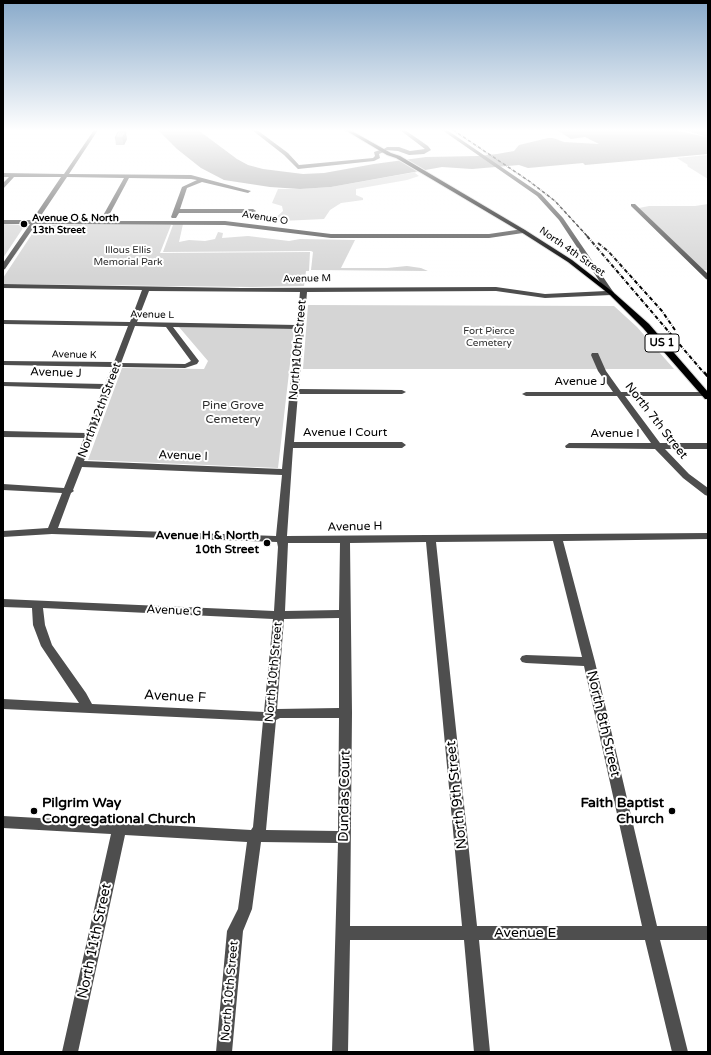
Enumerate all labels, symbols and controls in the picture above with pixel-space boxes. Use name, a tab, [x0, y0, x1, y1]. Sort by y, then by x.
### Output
street label: Avenue O	[241, 208, 289, 228]
place label: Avenue O & North 13th Street	[32, 212, 119, 236]
marker: Avenue O & North 13th Street	[19, 219, 29, 229]
street label: North 4th Street	[537, 225, 607, 279]
park label: Illous Ellis Memorial Park	[94, 244, 162, 268]
street label: Avenue M	[283, 273, 331, 285]
street label: North 10th Street	[286, 299, 310, 401]
street label: Avenue L	[130, 309, 174, 321]
park label: Fort Pierce Cemetery	[463, 325, 515, 348]
road number: US 1	[645, 334, 679, 352]
street label: Avenue K	[51, 349, 97, 361]
street label: North 12th Street	[75, 360, 125, 460]
street label: Avenue J	[30, 365, 82, 381]
street label: Avenue J	[554, 375, 606, 389]
street label: North 7th Street	[622, 380, 690, 462]
park label: Pine Grove Cemetery	[202, 399, 264, 427]
street label: Avenue I Court	[303, 426, 387, 440]
street label: Avenue I	[590, 427, 640, 441]
street label: Avenue I	[158, 448, 208, 464]
street label: Avenue H	[327, 519, 383, 535]
place label: Avenue H & North 10th Street	[156, 529, 259, 557]
marker: Avenue H & North 10th Street	[262, 538, 272, 548]
street label: Avenue G	[146, 602, 202, 620]
street label: North 10th Street	[262, 621, 286, 723]
street label: North 8th Street	[583, 669, 623, 779]
street label: Avenue F	[143, 687, 207, 707]
street label: North 9th Street	[443, 740, 471, 850]
street label: Dundas Court	[336, 750, 354, 842]
place label: Pilgrim Way Congregational Church	[42, 795, 196, 828]
place label: Faith Baptist Church	[580, 795, 664, 828]
marker: Pilgrim Way Congregational Church	[29, 806, 39, 816]
marker: Faith Baptist Church	[667, 806, 677, 816]
street label: North 11th Street	[75, 882, 115, 1000]
street label: Avenue E	[494, 925, 556, 941]
street label: North 10th Street	[218, 940, 242, 1042]

